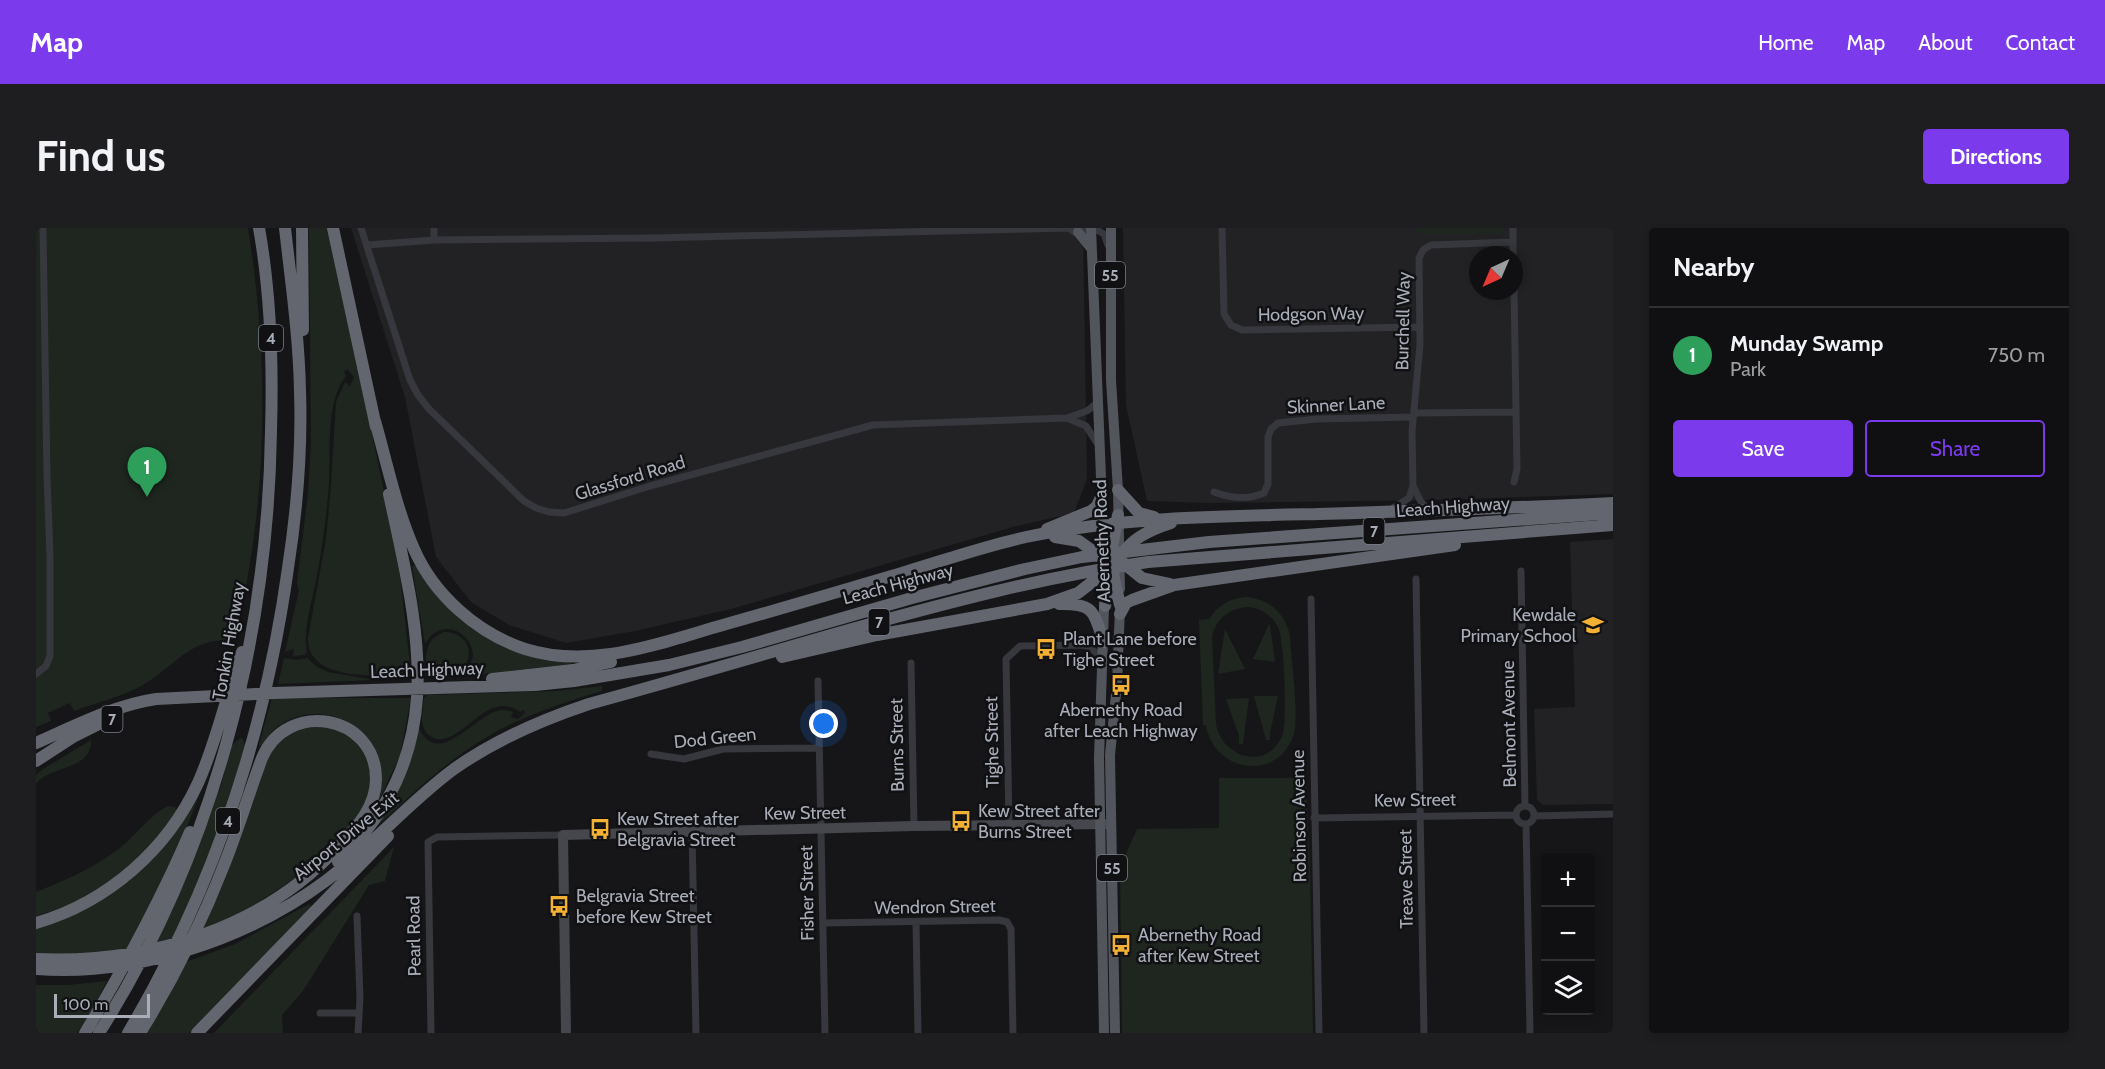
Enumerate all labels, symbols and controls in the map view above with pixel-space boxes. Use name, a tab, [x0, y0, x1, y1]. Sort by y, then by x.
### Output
text: Map	[30, 25, 83, 59]
text: Home	[1758, 30, 1814, 55]
text: Map	[1847, 30, 1885, 55]
text: About	[1918, 30, 1972, 55]
text: Contact	[2005, 30, 2075, 55]
button: Directions	[1923, 129, 2069, 184]
text: Find us	[36, 130, 165, 182]
north arrow	[1469, 246, 1523, 300]
text: Nearby	[1673, 251, 1754, 283]
road number: 55	[1095, 262, 1125, 288]
street label: Burchell Way	[1391, 271, 1415, 371]
street label: Hodgson Way	[1258, 302, 1364, 326]
road number: 4	[259, 325, 283, 351]
text: Munday Swamp	[1730, 330, 1883, 357]
text: 1	[1689, 343, 1696, 367]
text: 750 m	[1988, 343, 2045, 367]
text: Park	[1730, 357, 1766, 381]
street label: Skinner Lane	[1286, 391, 1386, 419]
button: Save	[1673, 420, 1853, 477]
button: Share	[1865, 420, 2045, 477]
pin: 1	[128, 448, 166, 497]
street label: Glassford Road	[572, 451, 688, 505]
street label: Abernethy Road	[1089, 479, 1115, 603]
street label: Leach Highway	[1395, 492, 1511, 522]
road number: 7	[1364, 518, 1384, 544]
street label: Leach Highway	[840, 559, 956, 609]
street label: Tonkin Highway	[208, 580, 250, 702]
place label: Kewdale Primary School	[1461, 604, 1577, 647]
road number: 7	[868, 609, 890, 635]
school or university icon: Kewdale Primary School	[1581, 613, 1605, 637]
place label: Plant Lane before Tighe Street	[1063, 628, 1197, 671]
bus stop icon: Plant Lane before Tighe Street	[1034, 637, 1058, 661]
street label: Leach Highway	[370, 657, 484, 683]
street label: Belmont Avenue	[1497, 660, 1521, 788]
bus stop icon: Abernethy Road after Leach Highway	[1109, 673, 1133, 697]
street label: Tighe Street	[980, 696, 1004, 788]
street label: Burns Street	[885, 698, 909, 792]
place label: Abernethy Road after Leach Highway	[1044, 699, 1198, 742]
road number: 7	[102, 706, 122, 732]
your location	[809, 709, 838, 738]
street label: Dod Green	[673, 723, 757, 753]
street label: Robinson Avenue	[1287, 749, 1311, 883]
street label: Airport Drive Exit	[289, 787, 403, 885]
street label: Kew Street	[1374, 788, 1456, 812]
place label: Kew Street after Burns Street	[978, 800, 1100, 843]
street label: Kew Street	[764, 801, 846, 825]
road number: 4	[216, 808, 240, 834]
place label: Kew Street after Belgravia Street	[617, 808, 739, 851]
bus stop icon: Kew Street after Burns Street	[949, 809, 973, 833]
bus stop icon: Kew Street after Belgravia Street	[588, 817, 612, 841]
street label: Treave Street	[1394, 829, 1418, 929]
street label: Fisher Street	[795, 845, 819, 941]
map controls	[1541, 853, 1595, 1015]
button: +	[1541, 853, 1595, 907]
road number: 55	[1097, 855, 1127, 881]
place label: Belgravia Street before Kew Street	[576, 885, 712, 928]
bus stop icon: Belgravia Street before Kew Street	[547, 894, 571, 918]
street label: Pearl Road	[402, 895, 426, 977]
street label: Wendron Street	[874, 895, 996, 919]
button: −	[1541, 907, 1595, 961]
place label: Abernethy Road after Kew Street	[1138, 924, 1261, 967]
bus stop icon: Abernethy Road after Kew Street	[1109, 933, 1133, 957]
button: layers	[1541, 961, 1595, 1015]
scale bar	[54, 991, 150, 1018]
text: 100 m	[63, 995, 108, 1014]

